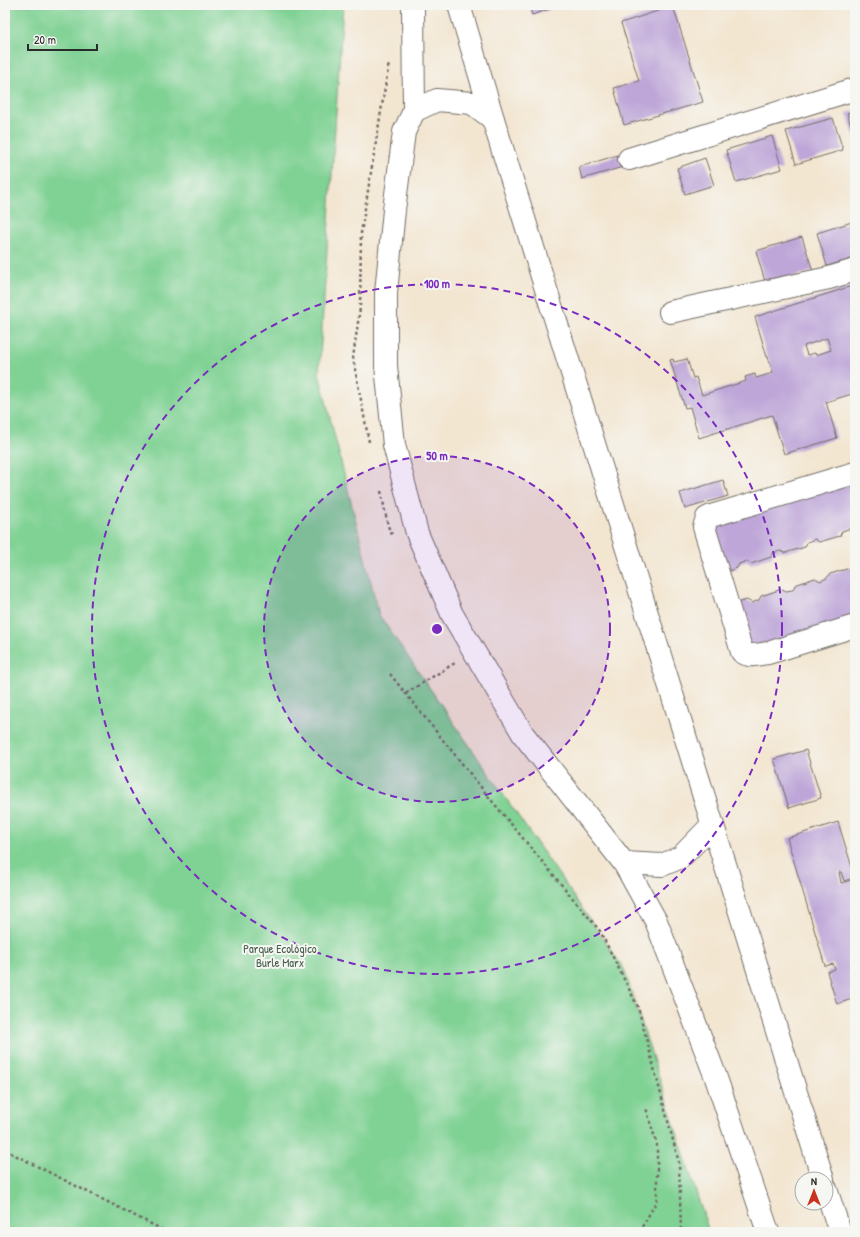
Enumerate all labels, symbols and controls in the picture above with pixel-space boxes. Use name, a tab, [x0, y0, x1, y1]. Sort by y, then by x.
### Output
scale bar	[28, 26, 97, 52]
text: 20 m	[34, 31, 56, 48]
text: 100 m	[424, 275, 450, 292]
text: 50 m	[426, 447, 448, 464]
centre of rings	[430, 622, 444, 636]
park label: Parque Ecológico Burle Marx	[243, 940, 317, 971]
north arrow	[794, 1171, 834, 1211]
text: N	[811, 1174, 817, 1188]

